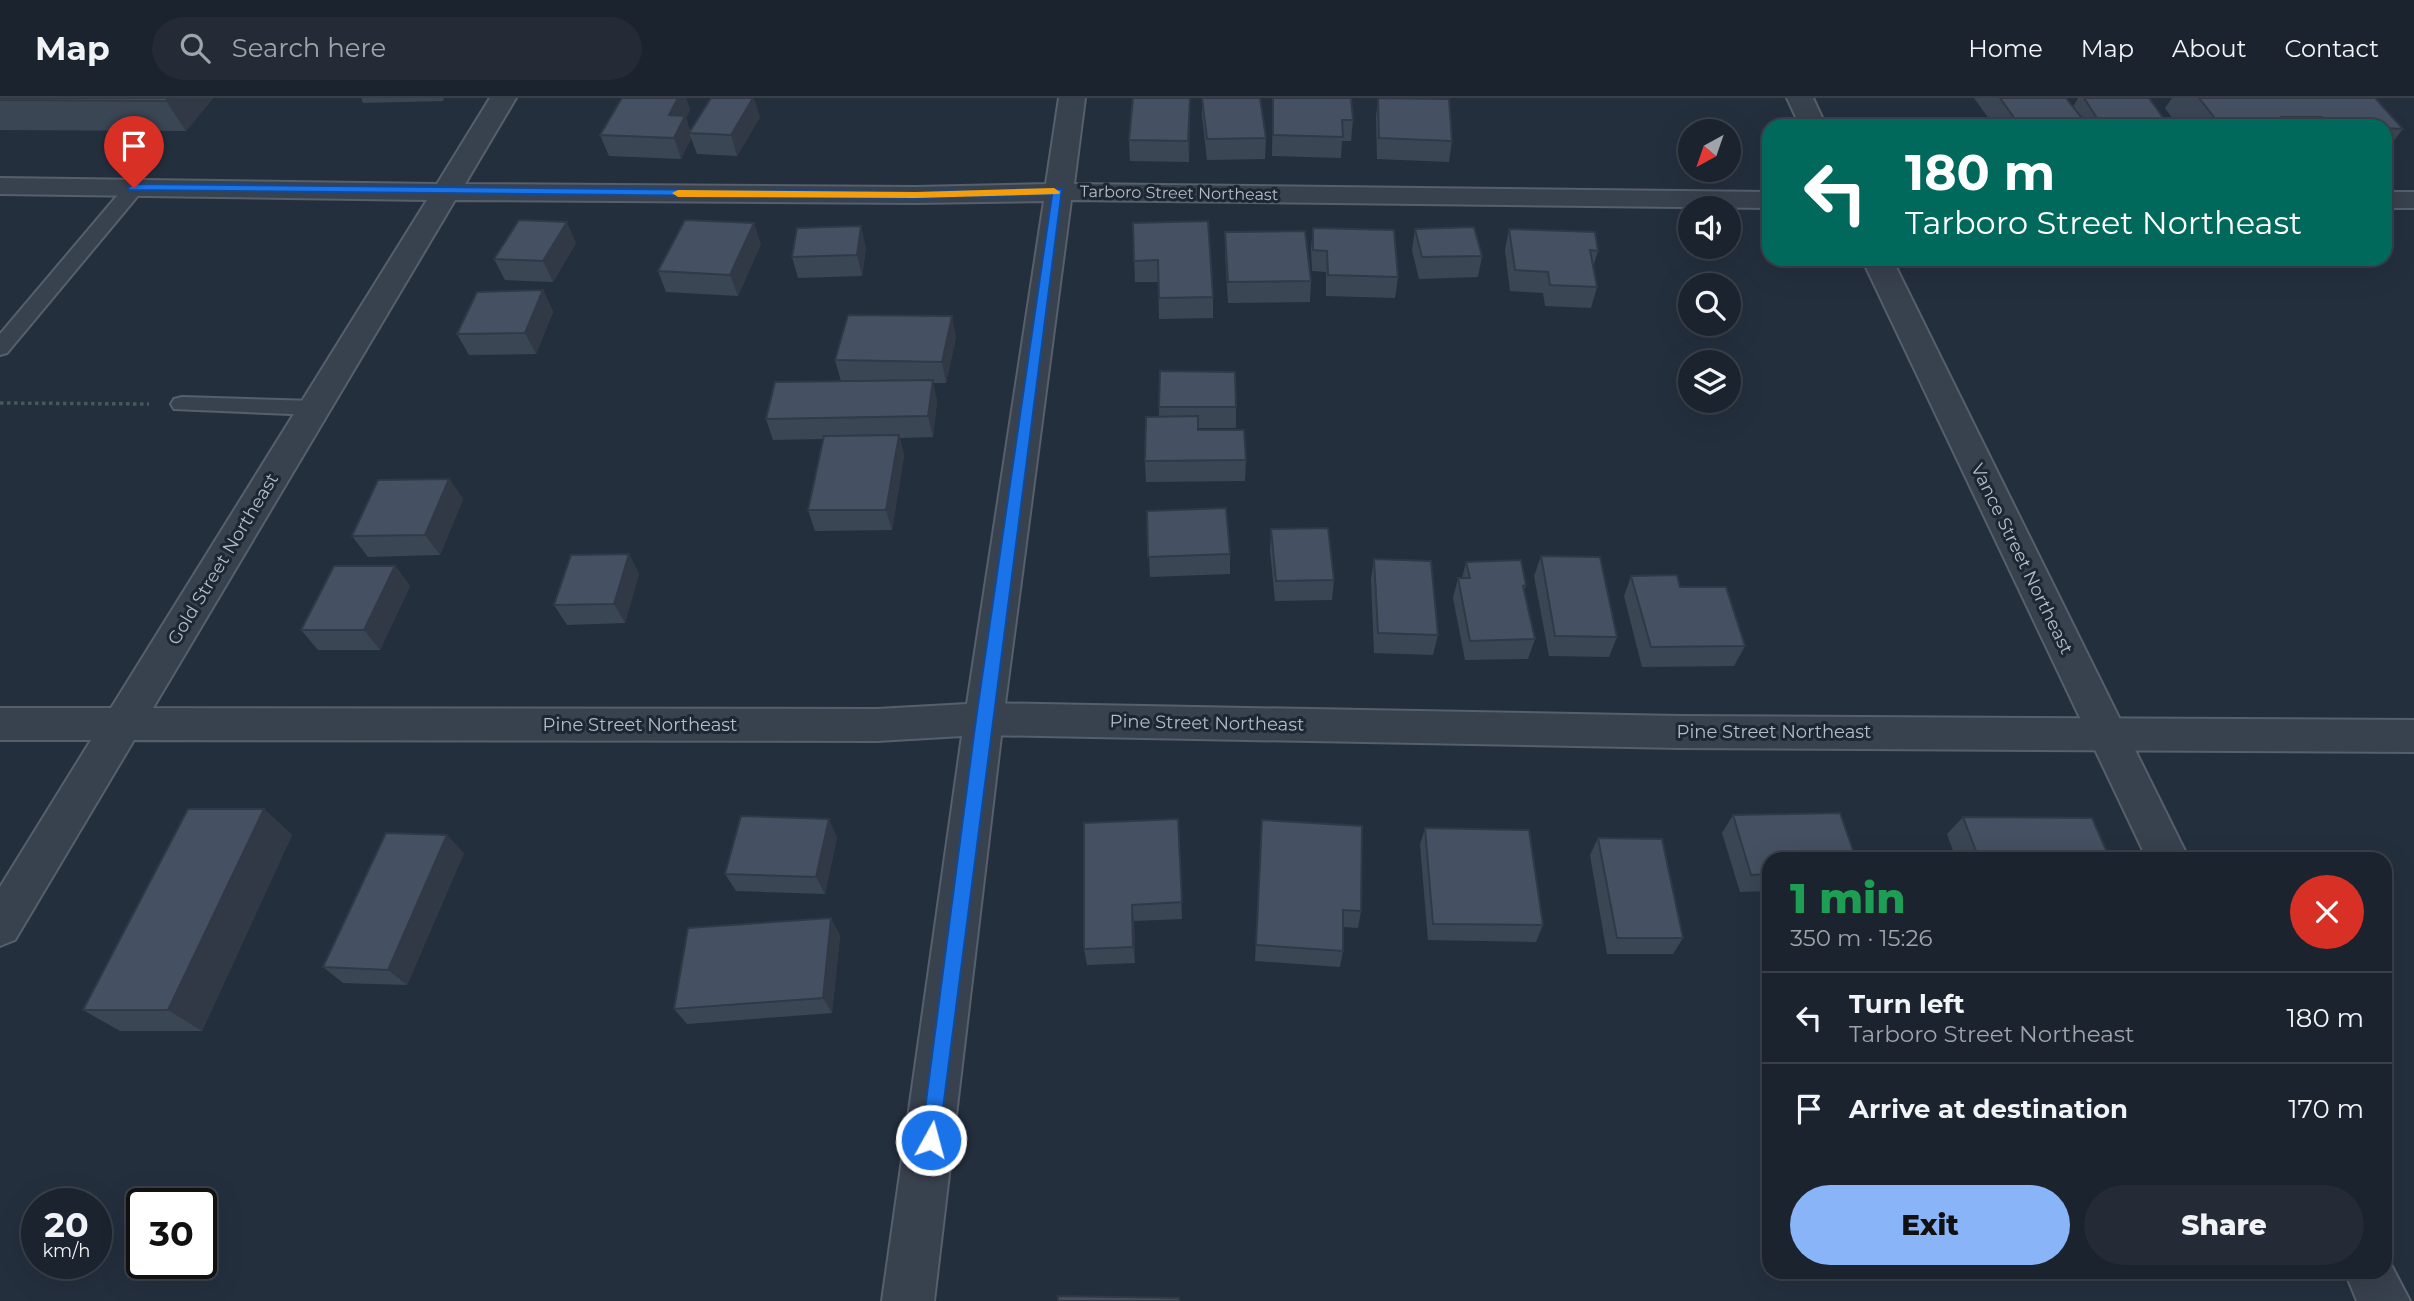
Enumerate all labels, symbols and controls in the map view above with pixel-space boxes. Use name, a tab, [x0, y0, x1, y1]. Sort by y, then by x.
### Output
search box	[152, 17, 642, 80]
text: Map	[35, 28, 110, 68]
icon: search	[176, 29, 214, 67]
text: Search here	[232, 32, 386, 64]
text: Home	[1968, 34, 2043, 63]
text: Map	[2081, 34, 2134, 63]
text: About	[2172, 34, 2246, 63]
text: Contact	[2284, 34, 2379, 63]
pin	[104, 116, 164, 188]
north arrow	[1678, 119, 1741, 182]
map controls	[1678, 119, 1741, 413]
icon: arrive	[115, 127, 153, 165]
text: 180 m	[1905, 143, 2055, 202]
icon: left	[1790, 147, 1881, 238]
street label: Tarboro Street Northeast	[1080, 182, 1279, 204]
button: sound	[1678, 196, 1741, 259]
text: Tarboro Street Northeast	[1905, 203, 2302, 242]
button: search	[1678, 273, 1741, 336]
button: layers	[1678, 350, 1741, 413]
street label: Vance Street Northeast	[1966, 460, 2078, 658]
street label: Gold Street Northeast	[163, 469, 283, 649]
street label: Pine Street Northeast	[1109, 710, 1305, 736]
street label: Pine Street Northeast	[543, 714, 737, 736]
street label: Pine Street Northeast	[1677, 721, 1871, 743]
text: 1 min	[1790, 872, 1906, 924]
button: close	[2290, 875, 2364, 949]
text: 350 m · 15:26	[1790, 924, 1932, 952]
text: Turn left	[1849, 988, 1965, 1020]
icon: left	[1790, 999, 1828, 1037]
text: 180 m	[2286, 1002, 2364, 1034]
text: Tarboro Street Northeast	[1849, 1020, 2134, 1048]
icon: arrive	[1790, 1090, 1828, 1128]
text: Arrive at destination	[1849, 1093, 2128, 1125]
text: 170 m	[2288, 1093, 2364, 1125]
position arrow	[894, 1103, 968, 1177]
button: Exit	[1790, 1185, 2070, 1265]
button: Share	[2084, 1185, 2364, 1265]
speed limit sign: 30	[126, 1188, 217, 1279]
text: 20	[44, 1203, 89, 1246]
text: km/h	[42, 1240, 91, 1262]

